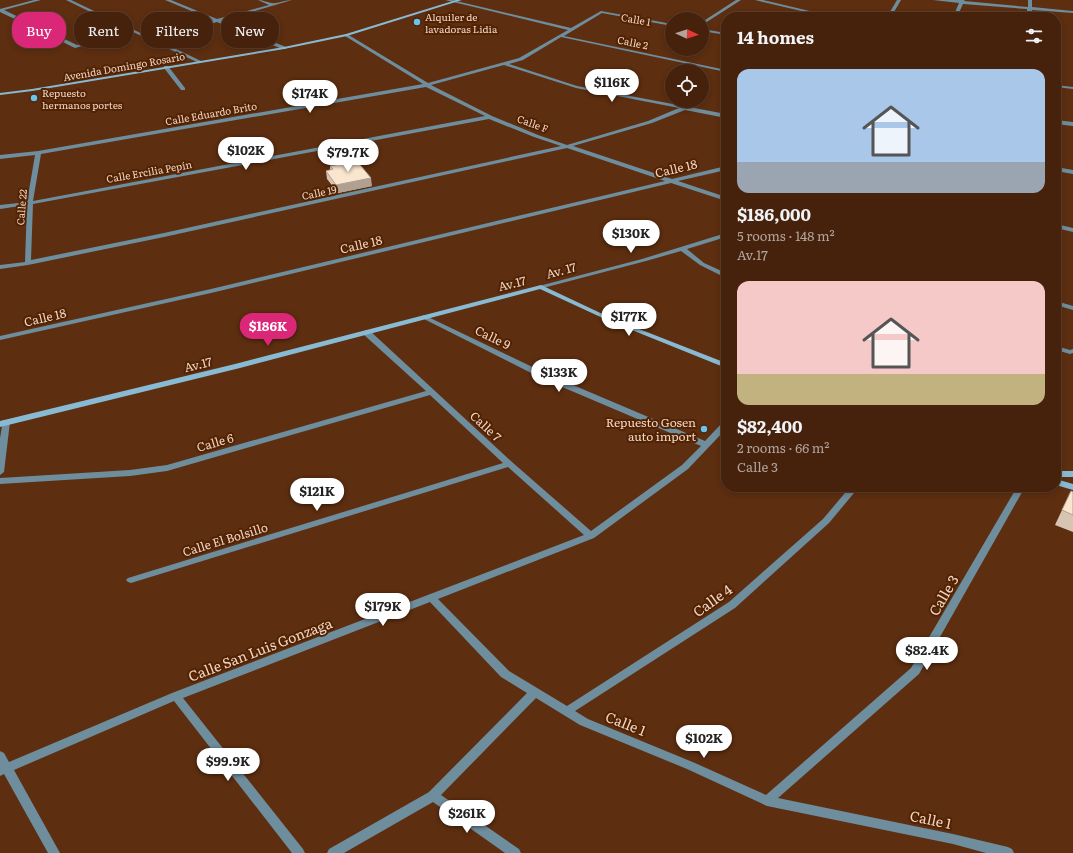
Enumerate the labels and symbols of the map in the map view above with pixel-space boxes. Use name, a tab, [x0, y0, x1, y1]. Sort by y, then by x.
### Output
place label: Alquiler de lavadoras Lidia	[425, 9, 498, 36]
street label: Calle 1	[620, 9, 652, 29]
north arrow	[665, 12, 709, 56]
marker: Alquiler de lavadoras Lidia	[412, 17, 422, 27]
street label: Calle 2	[616, 31, 650, 53]
street label: Avenida Domingo Rosario	[62, 48, 186, 84]
pin: $116K	[584, 69, 640, 103]
pin: $174K	[282, 80, 338, 114]
place label: Repuesto hermanos portes	[42, 85, 123, 112]
marker: Repuesto hermanos portes	[29, 93, 39, 103]
street label: Calle Eduardo Brito	[164, 98, 258, 128]
street label: Calle F	[515, 110, 551, 136]
pin: $102K	[218, 137, 274, 171]
pin: $79.7K	[315, 139, 381, 173]
street label: Calle 18	[653, 154, 699, 182]
street label: Calle Ercilia Pepín	[105, 156, 193, 186]
street label: Calle 19	[300, 181, 338, 203]
street label: Calle 22	[12, 188, 30, 226]
pin: $130K	[603, 220, 659, 254]
street label: Calle 18	[338, 230, 384, 258]
street label: Av. 17	[544, 257, 578, 283]
street label: Av.17	[496, 271, 528, 295]
street label: Calle 18	[22, 303, 68, 331]
pin: $177K	[601, 303, 657, 337]
pin: $186K	[240, 313, 296, 347]
street label: Calle 9	[472, 321, 514, 353]
street label: Av.17	[182, 352, 214, 376]
pin: $133K	[531, 359, 587, 393]
street label: Calle 7	[466, 407, 506, 445]
place label: Repuesto Gosen auto import	[606, 413, 696, 445]
marker: Repuesto Gosen auto import	[699, 424, 709, 434]
street label: Calle 6	[194, 428, 236, 456]
pin: $121K	[289, 478, 345, 512]
street label: Calle El Bolsillo	[180, 517, 270, 561]
street label: Calle 3	[923, 571, 963, 619]
street label: Calle 4	[688, 579, 736, 621]
pin: $179K	[355, 593, 411, 627]
street label: Calle San Luis Gonzaga	[185, 612, 335, 686]
pin: $82.4K	[894, 637, 960, 671]
street label: Calle 1	[603, 706, 650, 740]
pin: $102K	[676, 725, 732, 759]
pin: $99.9K	[195, 748, 261, 782]
pin: $261K	[439, 800, 495, 834]
street label: Calle 1	[908, 805, 954, 833]

